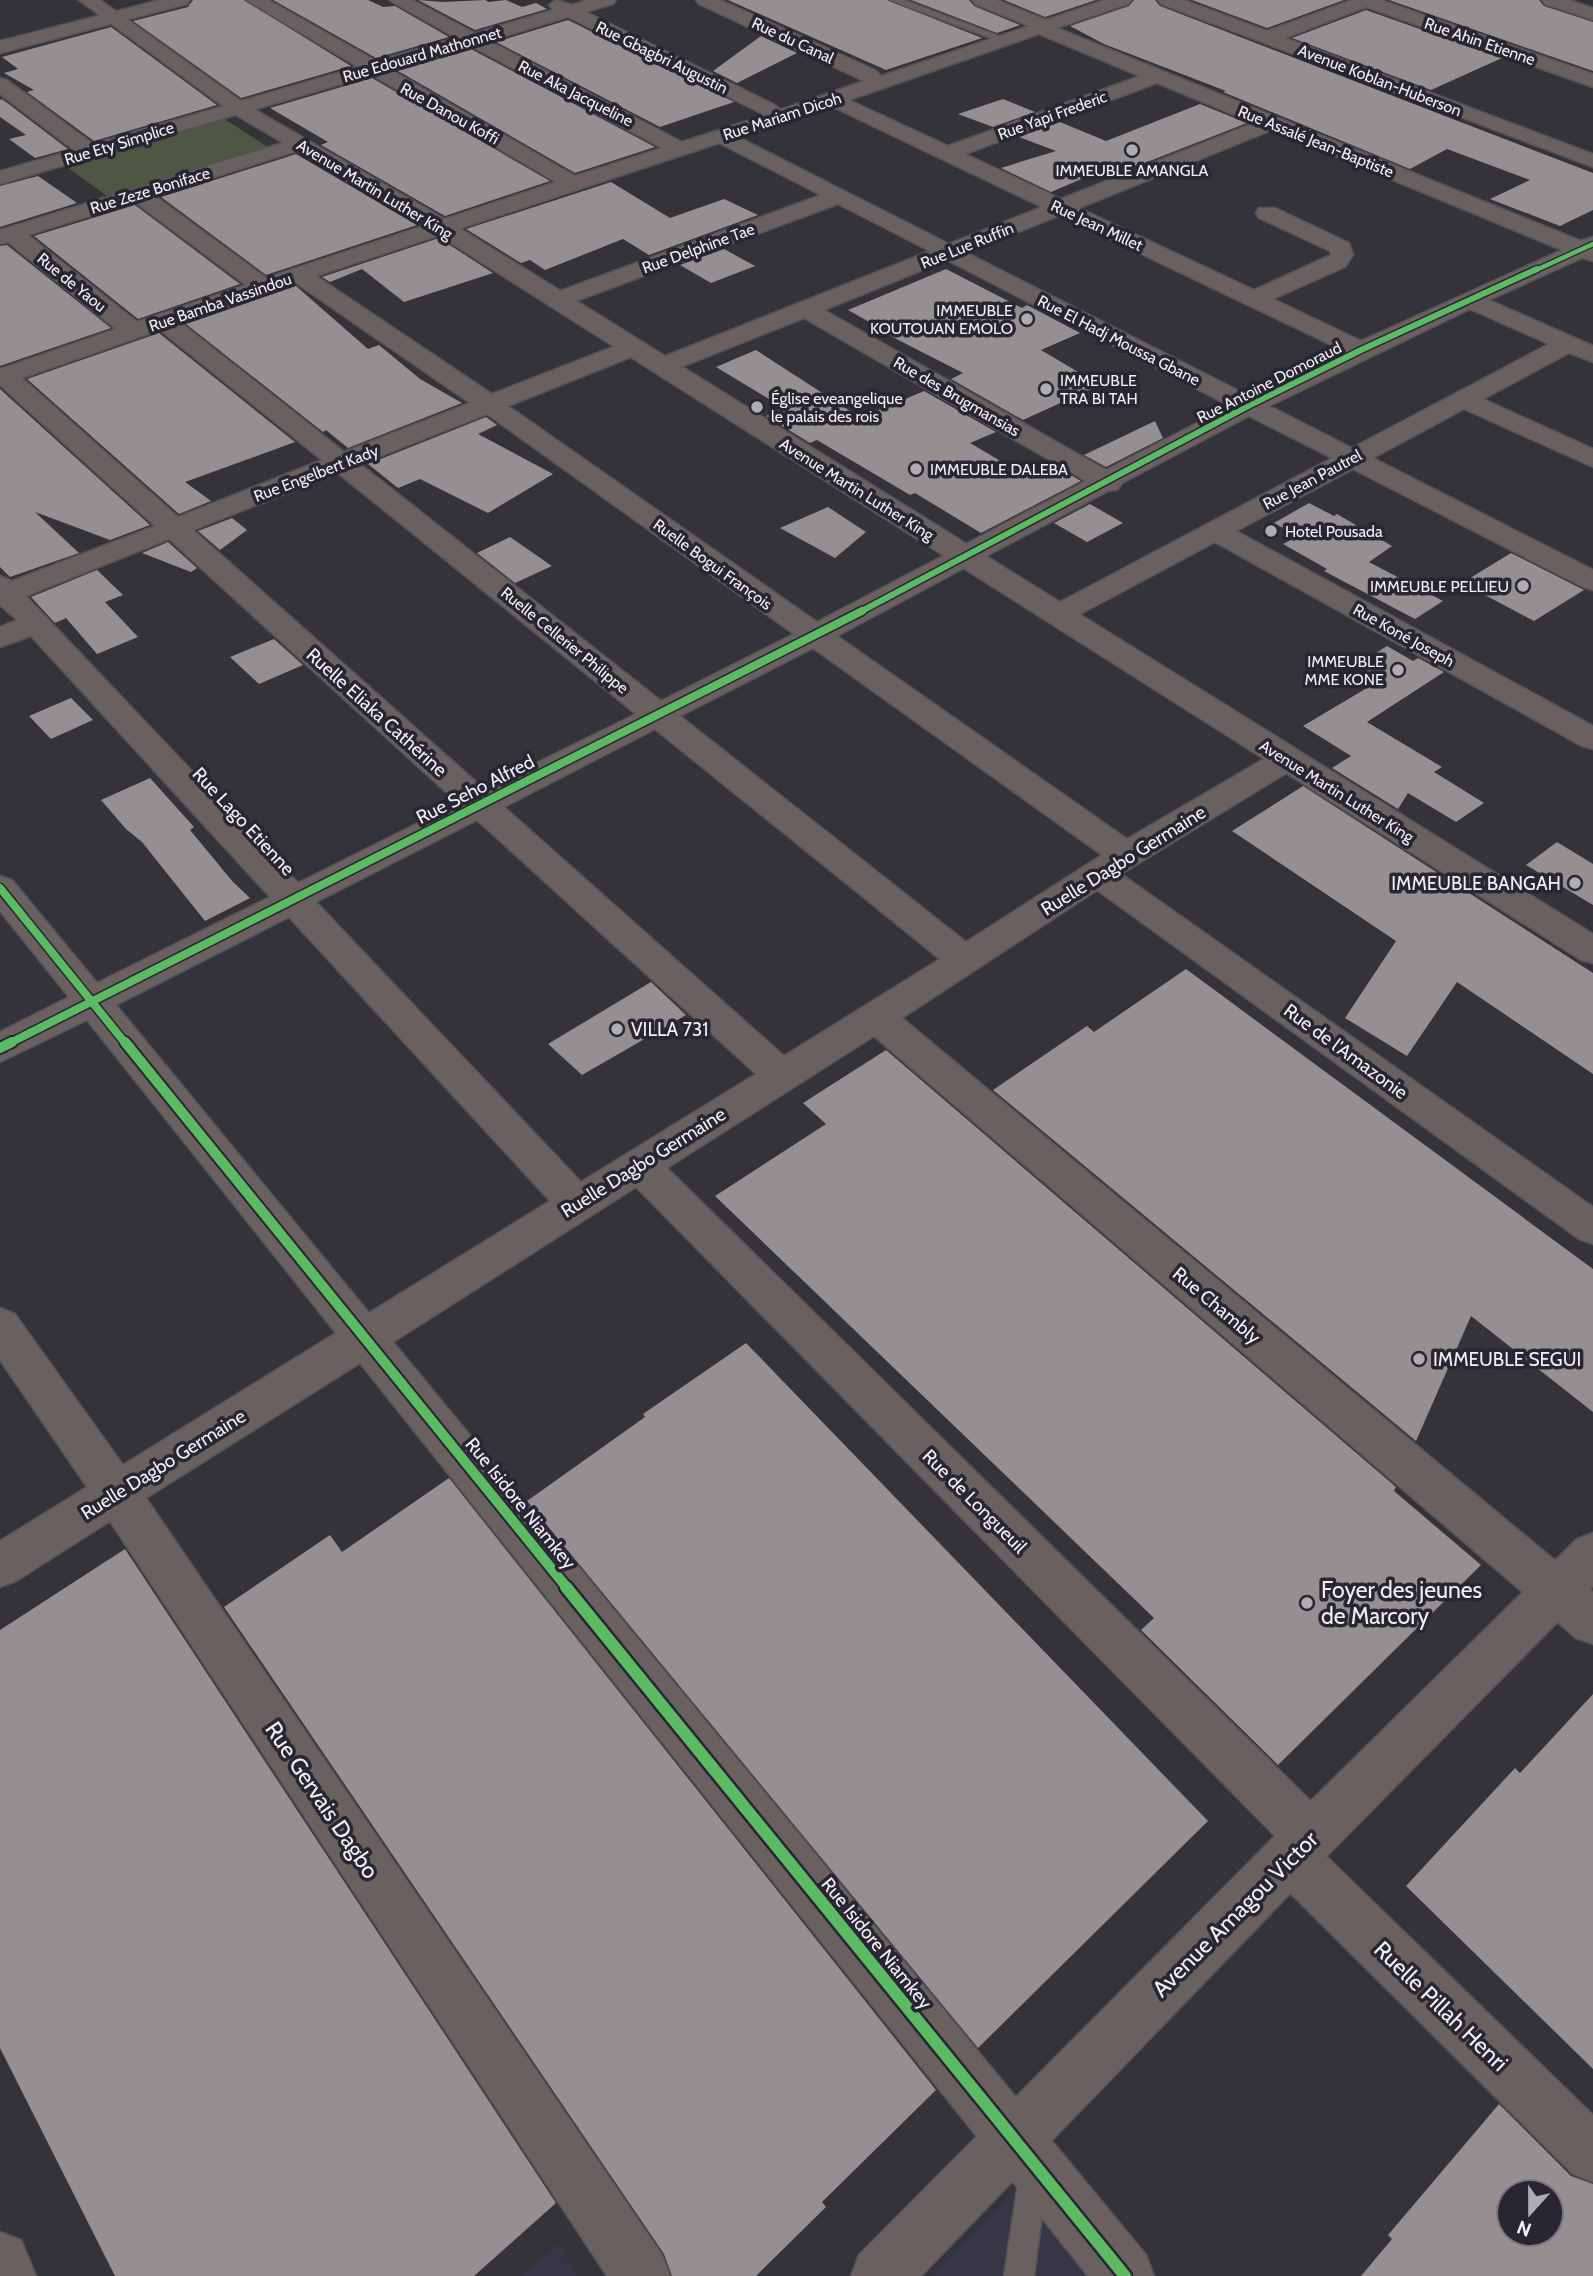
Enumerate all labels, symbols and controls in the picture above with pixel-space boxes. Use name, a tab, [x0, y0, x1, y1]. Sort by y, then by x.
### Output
street label: Rue du Canal	[749, 13, 837, 68]
street label: Rue Ahin Etienne	[1422, 14, 1538, 69]
street label: Rue Gbagbri Augustin	[593, 17, 731, 98]
street label: Rue Edouard Mathonnet	[341, 23, 504, 86]
street label: Avenue Koblan-Huberson	[1295, 40, 1464, 120]
street label: Rue Aka Jacqueline	[515, 56, 636, 131]
street label: Rue Danou Koffi	[397, 79, 502, 148]
street label: Rue Yapi Frederic	[995, 87, 1109, 144]
street label: Rue Mariam Dicoh	[720, 88, 844, 145]
street label: Rue Assalé Jean-Baptiste	[1235, 102, 1396, 181]
street label: Rue Ety Simplice	[62, 118, 176, 169]
street label: Avenue Martin Luther King	[293, 135, 457, 244]
marker: IMMEUBLE AMANGLA	[1124, 142, 1140, 158]
place label: IMMEUBLE AMANGLA	[1056, 161, 1209, 180]
street label: Rue Zeze Boniface	[88, 163, 212, 218]
street label: Rue Jean Millet	[1048, 196, 1146, 255]
street label: Rue Lue Ruffin	[918, 218, 1016, 273]
street label: Rue Delphine Tae	[639, 219, 757, 278]
street label: Rue de Yaou	[33, 249, 110, 316]
street label: Rue Bamba Vassindou	[146, 269, 294, 336]
street label: Rue El Hadj Moussa Gbane	[1035, 291, 1203, 390]
place label: IMMEUBLE KOUTOUAN EMOLO	[870, 301, 1013, 338]
marker: IMMEUBLE KOUTOUAN EMOLO	[1019, 311, 1035, 327]
street label: Rue Antoine Domoraud	[1194, 338, 1345, 427]
street label: Rue des Brugmansias	[890, 353, 1024, 441]
place label: IMMEUBLE TRA BI TAH	[1060, 371, 1138, 408]
marker: IMMEUBLE TRA BI TAH	[1038, 381, 1054, 397]
place label: Église eveangelique le palais des rois	[771, 389, 903, 426]
marker: Église eveangelique le palais des rois	[749, 399, 765, 415]
street label: Avenue Martin Luther King	[776, 434, 938, 545]
street label: Rue Engelbert Kady	[251, 441, 381, 506]
street label: Rue Jean Pautrel	[1260, 445, 1365, 513]
place label: IMMEUBLE DALEBA	[930, 460, 1068, 479]
marker: IMMEUBLE DALEBA	[908, 461, 924, 477]
street label: Ruelle Bogui François	[650, 515, 776, 614]
place label: Hotel Pousada	[1285, 522, 1383, 541]
marker: Hotel Pousada	[1263, 523, 1279, 539]
place label: IMMEUBLE PELLIEU	[1370, 577, 1509, 596]
marker: IMMEUBLE PELLIEU	[1515, 578, 1531, 594]
street label: Ruelle Cellerier Philippe	[497, 583, 632, 698]
street label: Rue Koné Joseph	[1350, 600, 1458, 671]
street label: Ruelle Eliaka Cathérine	[302, 643, 452, 782]
place label: IMMEUBLE MME KONE	[1305, 652, 1384, 689]
marker: IMMEUBLE MME KONE	[1390, 662, 1406, 678]
street label: Avenue Martin Luther King	[1256, 736, 1418, 847]
street label: Rue Seho Alfred	[412, 750, 538, 829]
street label: Rue Lago Etienne	[188, 763, 300, 880]
street label: Ruelle Dagbo Germaine	[1037, 800, 1210, 920]
place label: IMMEUBLE BANGAH	[1391, 872, 1561, 895]
marker: IMMEUBLE BANGAH	[1567, 875, 1583, 891]
street label: Rue de l'Amazonie	[1279, 999, 1412, 1104]
place label: VILLA 731	[631, 1018, 708, 1041]
marker: VILLA 731	[609, 1021, 625, 1037]
street label: Ruelle Dagbo Germaine	[557, 1102, 730, 1222]
street label: Rue Chambly	[1168, 1262, 1266, 1349]
place label: IMMEUBLE SEGUI	[1433, 1348, 1581, 1371]
marker: IMMEUBLE SEGUI	[1411, 1351, 1427, 1367]
street label: Ruelle Dagbo Germaine	[77, 1404, 250, 1524]
street label: Rue Isidore Niamkey	[460, 1433, 581, 1574]
street label: Rue de Longueuil	[918, 1445, 1032, 1559]
place label: Foyer des jeunes de Marcory	[1321, 1576, 1482, 1630]
marker: Foyer des jeunes de Marcory	[1299, 1595, 1315, 1611]
street label: Rue Gervais Dagbo	[259, 1716, 385, 1884]
street label: Avenue Amagou Victor	[1146, 1825, 1324, 2003]
street label: Rue Isidore Niamkey	[816, 1873, 937, 2014]
street label: Ruelle Pillah Henri	[1368, 1935, 1514, 2077]
north arrow	[1495, 2178, 1565, 2248]
text: N	[1514, 2215, 1534, 2242]

